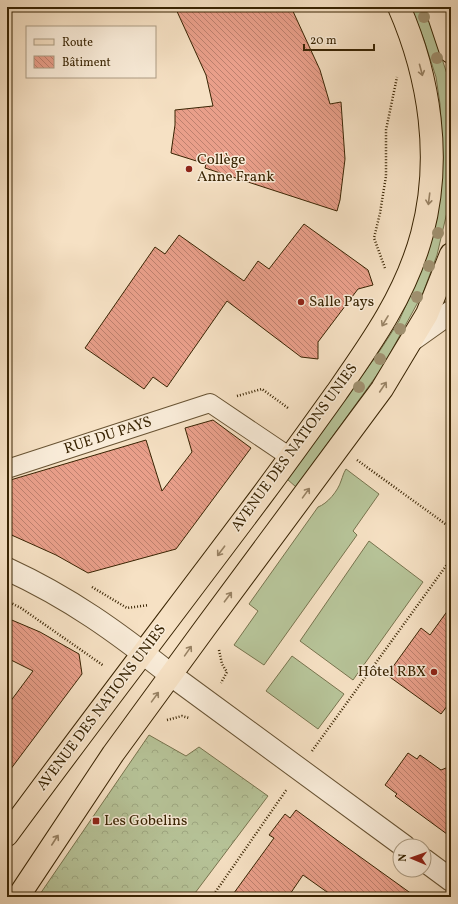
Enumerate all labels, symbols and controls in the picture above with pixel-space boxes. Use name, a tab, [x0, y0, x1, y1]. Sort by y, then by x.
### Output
legend	[26, 26, 156, 78]
scale bar	[304, 26, 374, 52]
text: 20 m	[310, 33, 337, 49]
text: Route	[62, 35, 93, 51]
text: Bâtiment	[62, 55, 111, 71]
one-way arrow	[418, 63, 425, 76]
place label: Collège Anne Frank	[197, 150, 274, 188]
marker: Collège Anne Frank	[184, 164, 194, 174]
one-way arrow	[425, 192, 433, 205]
place label: Salle Pays	[309, 292, 374, 313]
marker: Salle Pays	[296, 297, 306, 307]
one-way arrow	[381, 315, 389, 326]
street label: AVENUE DES NATIONS UNIES	[227, 360, 363, 536]
one-way arrow	[378, 382, 387, 393]
street label: RUE DU PAYS	[61, 412, 155, 460]
one-way arrow	[302, 487, 310, 498]
one-way arrow	[216, 545, 225, 556]
one-way arrow	[224, 591, 232, 602]
street label: AVENUE DES NATIONS UNIES	[32, 620, 172, 796]
one-way arrow	[184, 646, 192, 657]
place label: Hôtel RBX	[358, 662, 426, 683]
marker: Hôtel RBX	[429, 667, 439, 677]
one-way arrow	[151, 692, 159, 703]
place label: Les Gobelins	[104, 811, 187, 832]
marker: Les Gobelins	[91, 816, 101, 826]
one-way arrow	[52, 834, 60, 846]
north arrow	[392, 838, 432, 878]
text: N	[396, 853, 411, 862]

